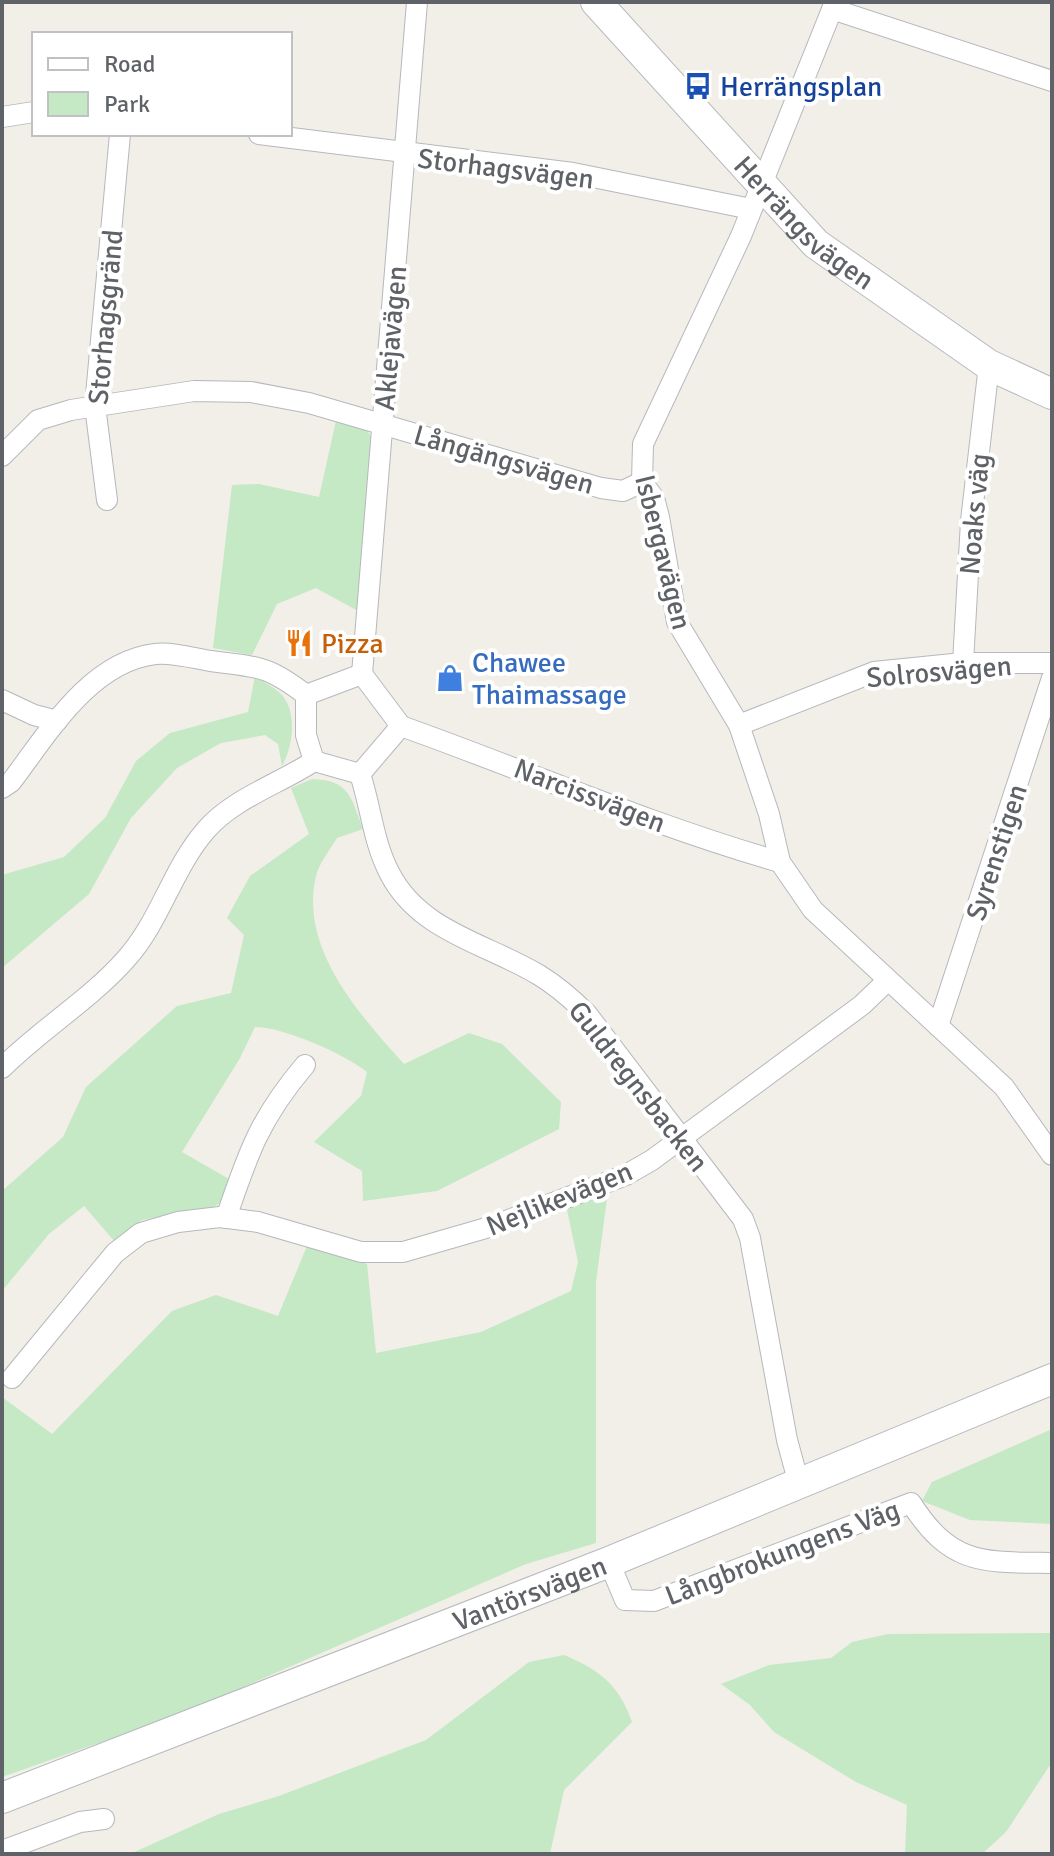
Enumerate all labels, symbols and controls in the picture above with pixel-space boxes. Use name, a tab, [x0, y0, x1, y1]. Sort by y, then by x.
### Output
legend	[32, 32, 292, 136]
text: Road	[104, 49, 155, 79]
place label: Herrängsplan	[720, 70, 882, 104]
bus stop icon: Herrängsplan	[683, 71, 713, 101]
text: Park	[104, 89, 150, 119]
street label: Storhagsvägen	[416, 141, 596, 197]
street label: Herrängsvägen	[726, 149, 880, 297]
street label: Storhagsgränd	[81, 228, 131, 406]
street label: Aklejavägen	[368, 264, 414, 412]
street label: Långängsvägen	[410, 418, 598, 502]
street label: Noaks väg	[953, 452, 997, 576]
street label: Isbergavägen	[627, 471, 699, 633]
place label: Pizza	[321, 627, 384, 661]
restaurant icon: Pizza	[284, 628, 314, 658]
place label: Chawee Thaimassage	[472, 646, 627, 712]
street label: Solrosvägen	[865, 649, 1013, 695]
shop icon: Chawee Thaimassage	[435, 663, 465, 693]
street label: Narcissvägen	[509, 751, 670, 840]
street label: Syrenstigen	[959, 780, 1035, 925]
street label: Guldregnsbacken	[561, 995, 715, 1179]
street label: Nejlikevägen	[481, 1154, 637, 1244]
street label: Långbrokungens Väg	[660, 1493, 904, 1613]
street label: Vantörsvägen	[448, 1549, 612, 1639]

